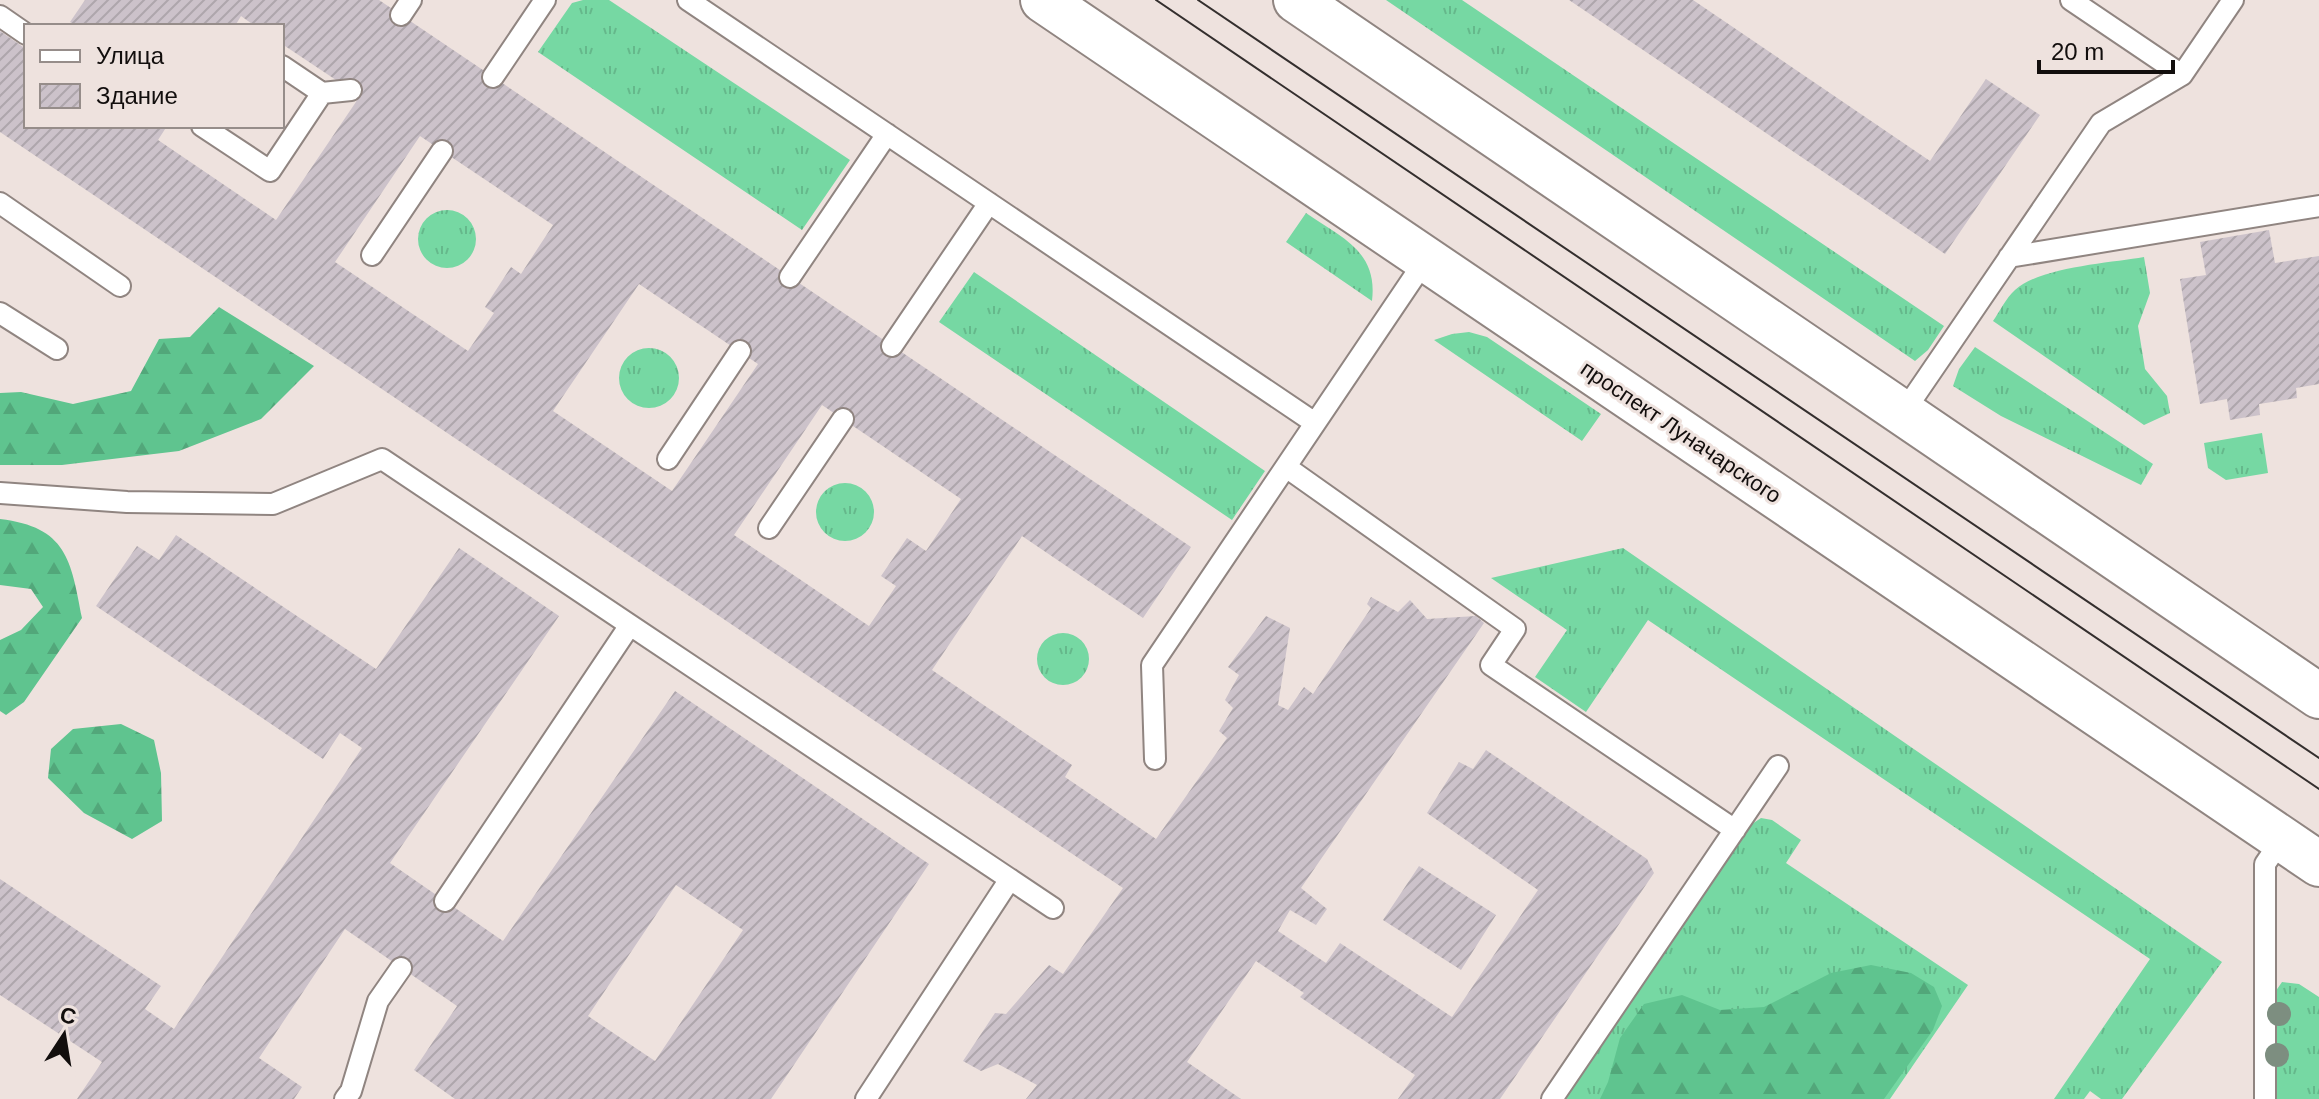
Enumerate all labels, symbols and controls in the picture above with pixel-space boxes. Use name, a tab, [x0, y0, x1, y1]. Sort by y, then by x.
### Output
legend	[24, 24, 284, 128]
scale bar	[2039, 24, 2173, 74]
text: 20 m	[2051, 38, 2104, 65]
text: Улица	[96, 42, 165, 69]
text: Здание	[96, 82, 178, 109]
street label: проспект Луначарского	[1576, 356, 1786, 508]
north arrow	[24, 995, 104, 1075]
text: С	[58, 1002, 79, 1030]

